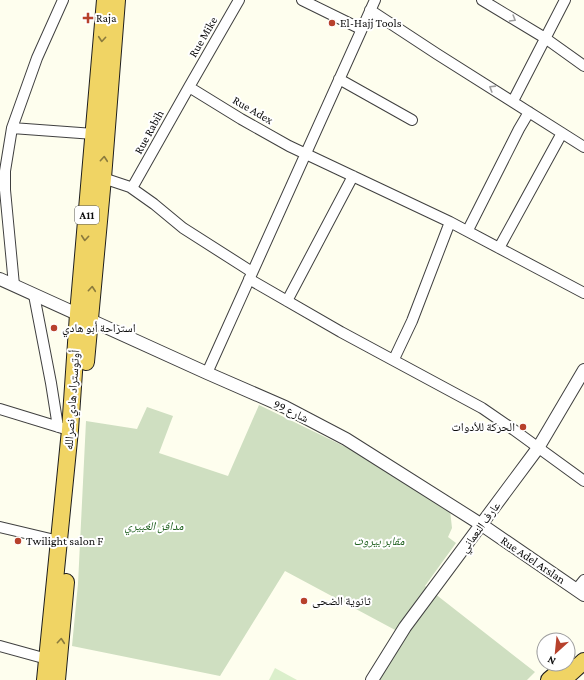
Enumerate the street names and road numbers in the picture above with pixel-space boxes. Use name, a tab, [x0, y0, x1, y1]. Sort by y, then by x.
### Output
street label: Rue Mike	[186, 14, 220, 60]
street label: Rue Adex	[230, 93, 276, 127]
street label: Rue Rabih	[131, 107, 167, 157]
road number: A11	[75, 206, 99, 224]
street label: أوتوستراد هادي نصرالله	[62, 349, 86, 451]
street label: شارع 99	[271, 397, 311, 426]
street label: عارف النعماني	[457, 499, 506, 557]
street label: Rue Adel Arslan	[498, 533, 568, 587]

